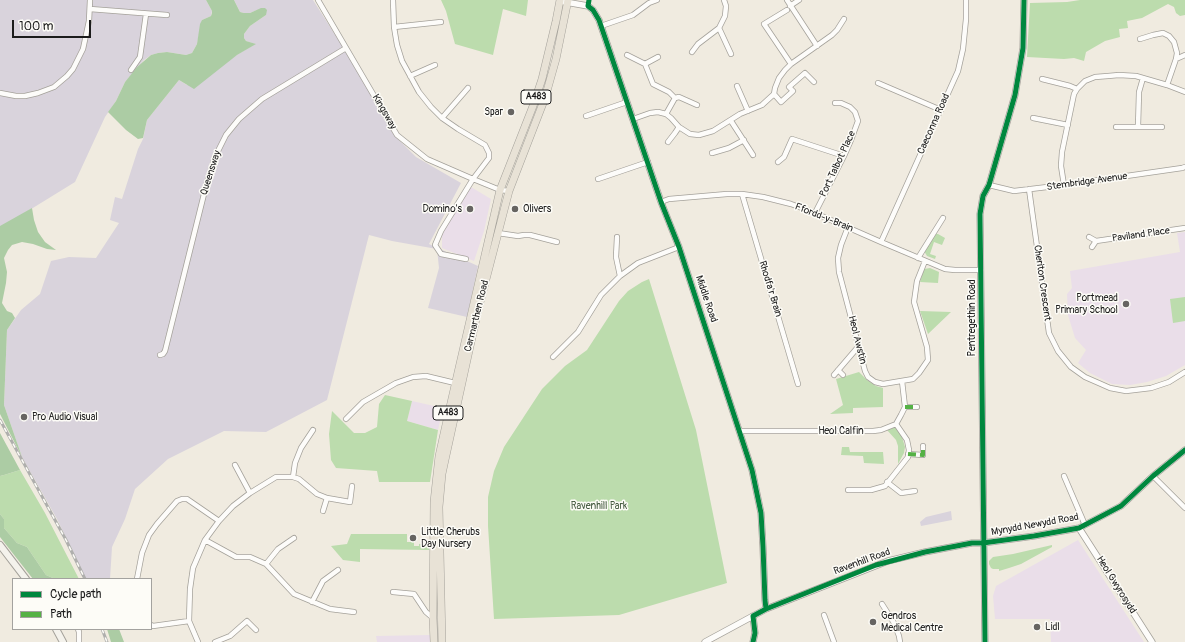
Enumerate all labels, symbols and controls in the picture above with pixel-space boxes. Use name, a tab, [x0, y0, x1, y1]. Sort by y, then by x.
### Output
scale bar	[14, 12, 93, 38]
text: 100 m	[19, 19, 53, 34]
road number: A483	[521, 90, 551, 104]
street label: Kingsway	[369, 92, 399, 132]
street label: Caeconna Road	[915, 92, 953, 156]
place label: Spar	[484, 106, 503, 118]
marker: Spar	[506, 107, 516, 117]
street label: Port Talbot Place	[817, 129, 859, 199]
street label: Queensway	[198, 149, 224, 197]
street label: Stembridge Avenue	[1046, 170, 1128, 194]
street label: Ffordd-y-Brain	[793, 201, 855, 235]
place label: Domino's	[422, 203, 462, 215]
place label: Olivers	[523, 203, 551, 215]
marker: Domino's	[465, 204, 475, 214]
marker: Olivers	[510, 204, 520, 214]
street label: Paviland Place	[1111, 225, 1171, 245]
street label: Cheriton Crescent	[1031, 244, 1053, 322]
street label: Rhodfa'r Brain	[756, 260, 784, 318]
street label: Middle Road	[692, 274, 720, 324]
street label: Carmarthen Road	[462, 279, 492, 353]
street label: Pentregethin Road	[966, 279, 978, 357]
place label: Portmead Primary School	[1055, 292, 1118, 316]
marker: Portmead Primary School	[1121, 299, 1131, 309]
street label: Heol Awstin	[845, 315, 869, 365]
road number: A483	[433, 406, 463, 420]
place label: Pro Audio Visual	[32, 411, 98, 423]
marker: Pro Audio Visual	[19, 412, 29, 422]
street label: Heol Calfin	[818, 425, 864, 437]
park label: Ravenhill Park	[571, 500, 627, 512]
street label: Mynydd Newydd Road	[990, 511, 1080, 539]
place label: Little Cherubs Day Nursery	[421, 526, 480, 550]
marker: Little Cherubs Day Nursery	[408, 533, 418, 543]
street label: Ravenhill Road	[832, 546, 892, 578]
street label: Heol Gwyrosydd	[1094, 554, 1138, 616]
legend	[12, 578, 152, 630]
text: Cycle path	[50, 587, 101, 602]
text: Path	[50, 607, 72, 622]
place label: Gendros Medical Centre	[881, 610, 943, 634]
marker: Gendros Medical Centre	[868, 617, 878, 627]
place label: Lidl	[1045, 621, 1060, 633]
marker: Lidl	[1032, 622, 1042, 632]

